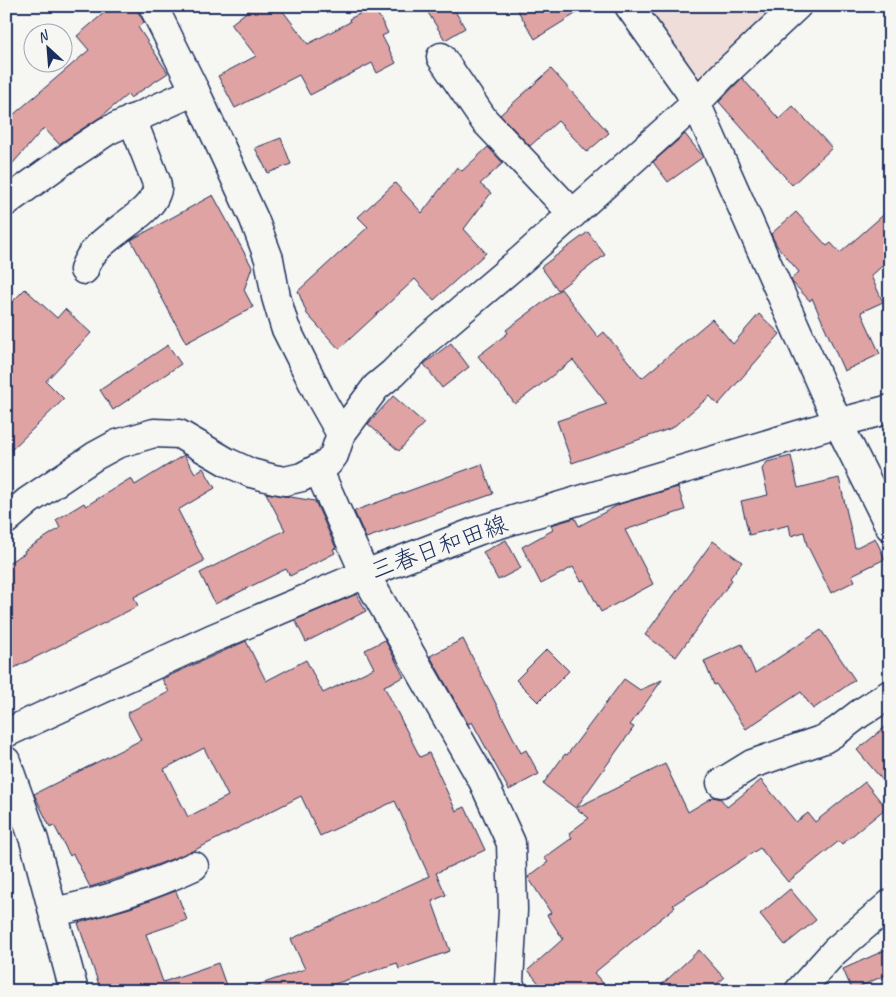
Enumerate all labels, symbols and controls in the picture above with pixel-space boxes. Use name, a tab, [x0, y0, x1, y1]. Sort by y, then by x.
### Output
north arrow	[22, 22, 72, 72]
text: N	[35, 26, 52, 46]
street label: 三春日和田線	[366, 508, 512, 586]

